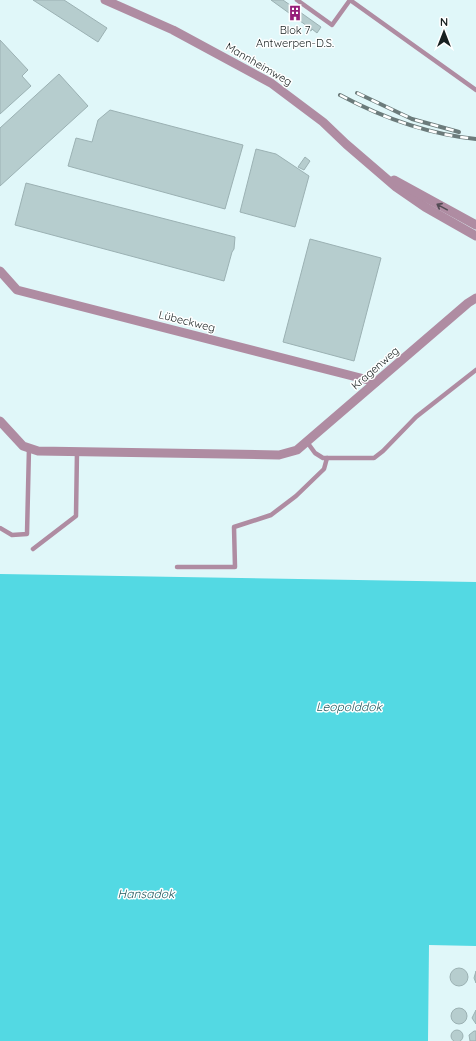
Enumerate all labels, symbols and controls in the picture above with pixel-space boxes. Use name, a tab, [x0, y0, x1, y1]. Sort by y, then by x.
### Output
building icon: Blok 7 Antwerpen-D.S.	[286, 4, 304, 22]
north arrow	[424, 12, 464, 52]
text: N	[440, 15, 448, 29]
place label: Blok 7 Antwerpen-D.S.	[256, 23, 334, 50]
street label: Mannheimweg	[223, 39, 295, 89]
one-way arrow	[436, 202, 448, 210]
street label: Lübeckweg	[157, 307, 217, 335]
street label: Kragenweg	[348, 343, 402, 393]
water label: Leopolddok	[316, 699, 383, 714]
water label: Hansadok	[118, 886, 176, 901]

